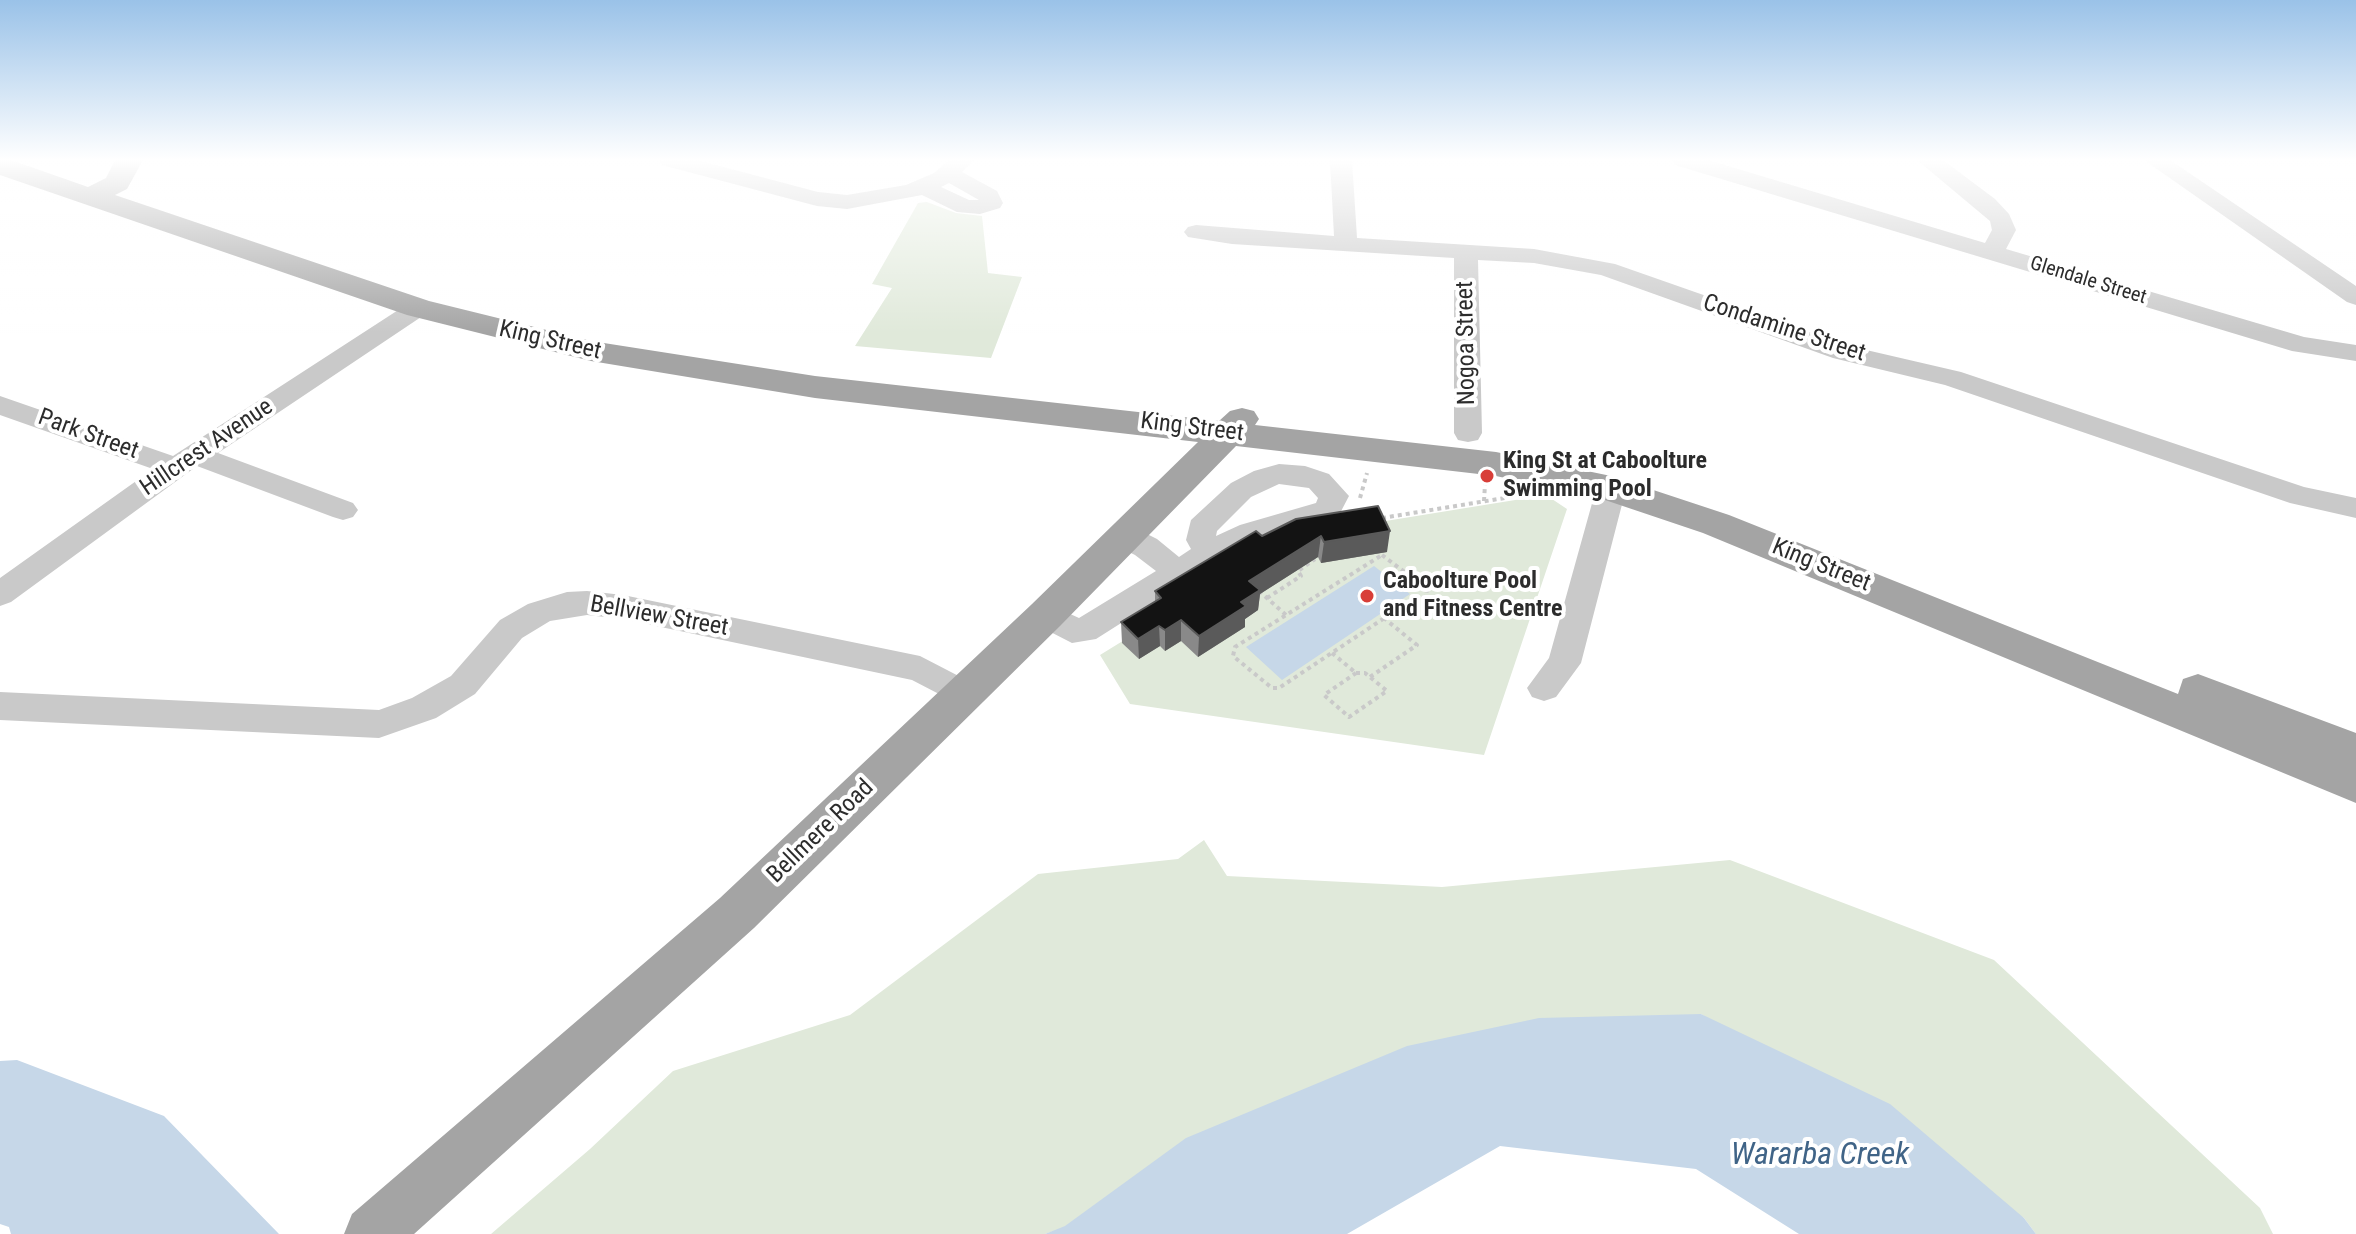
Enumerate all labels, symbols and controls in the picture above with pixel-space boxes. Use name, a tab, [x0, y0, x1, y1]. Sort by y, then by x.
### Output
street label: Glendale Street	[2027, 252, 2149, 310]
street label: Nogoa Street	[1452, 281, 1482, 405]
street label: Condamine Street	[1699, 289, 1869, 369]
street label: King Street	[496, 315, 604, 367]
street label: Hillcrest Avenue	[135, 393, 279, 503]
street label: Park Street	[34, 404, 142, 466]
street label: King Street	[1139, 407, 1245, 449]
place label: King St at Caboolture Swimming Pool	[1503, 448, 1707, 504]
marker: King St at Caboolture Swimming Pool	[1478, 467, 1496, 485]
street label: King Street	[1767, 533, 1875, 599]
place label: Caboolture Pool and Fitness Centre	[1383, 568, 1563, 624]
marker: Caboolture Pool and Fitness Centre	[1358, 587, 1376, 605]
street label: Bellview Street	[588, 591, 730, 643]
street label: Bellmere Road	[762, 774, 880, 890]
water label: Wararba Creek	[1731, 1137, 1909, 1175]

